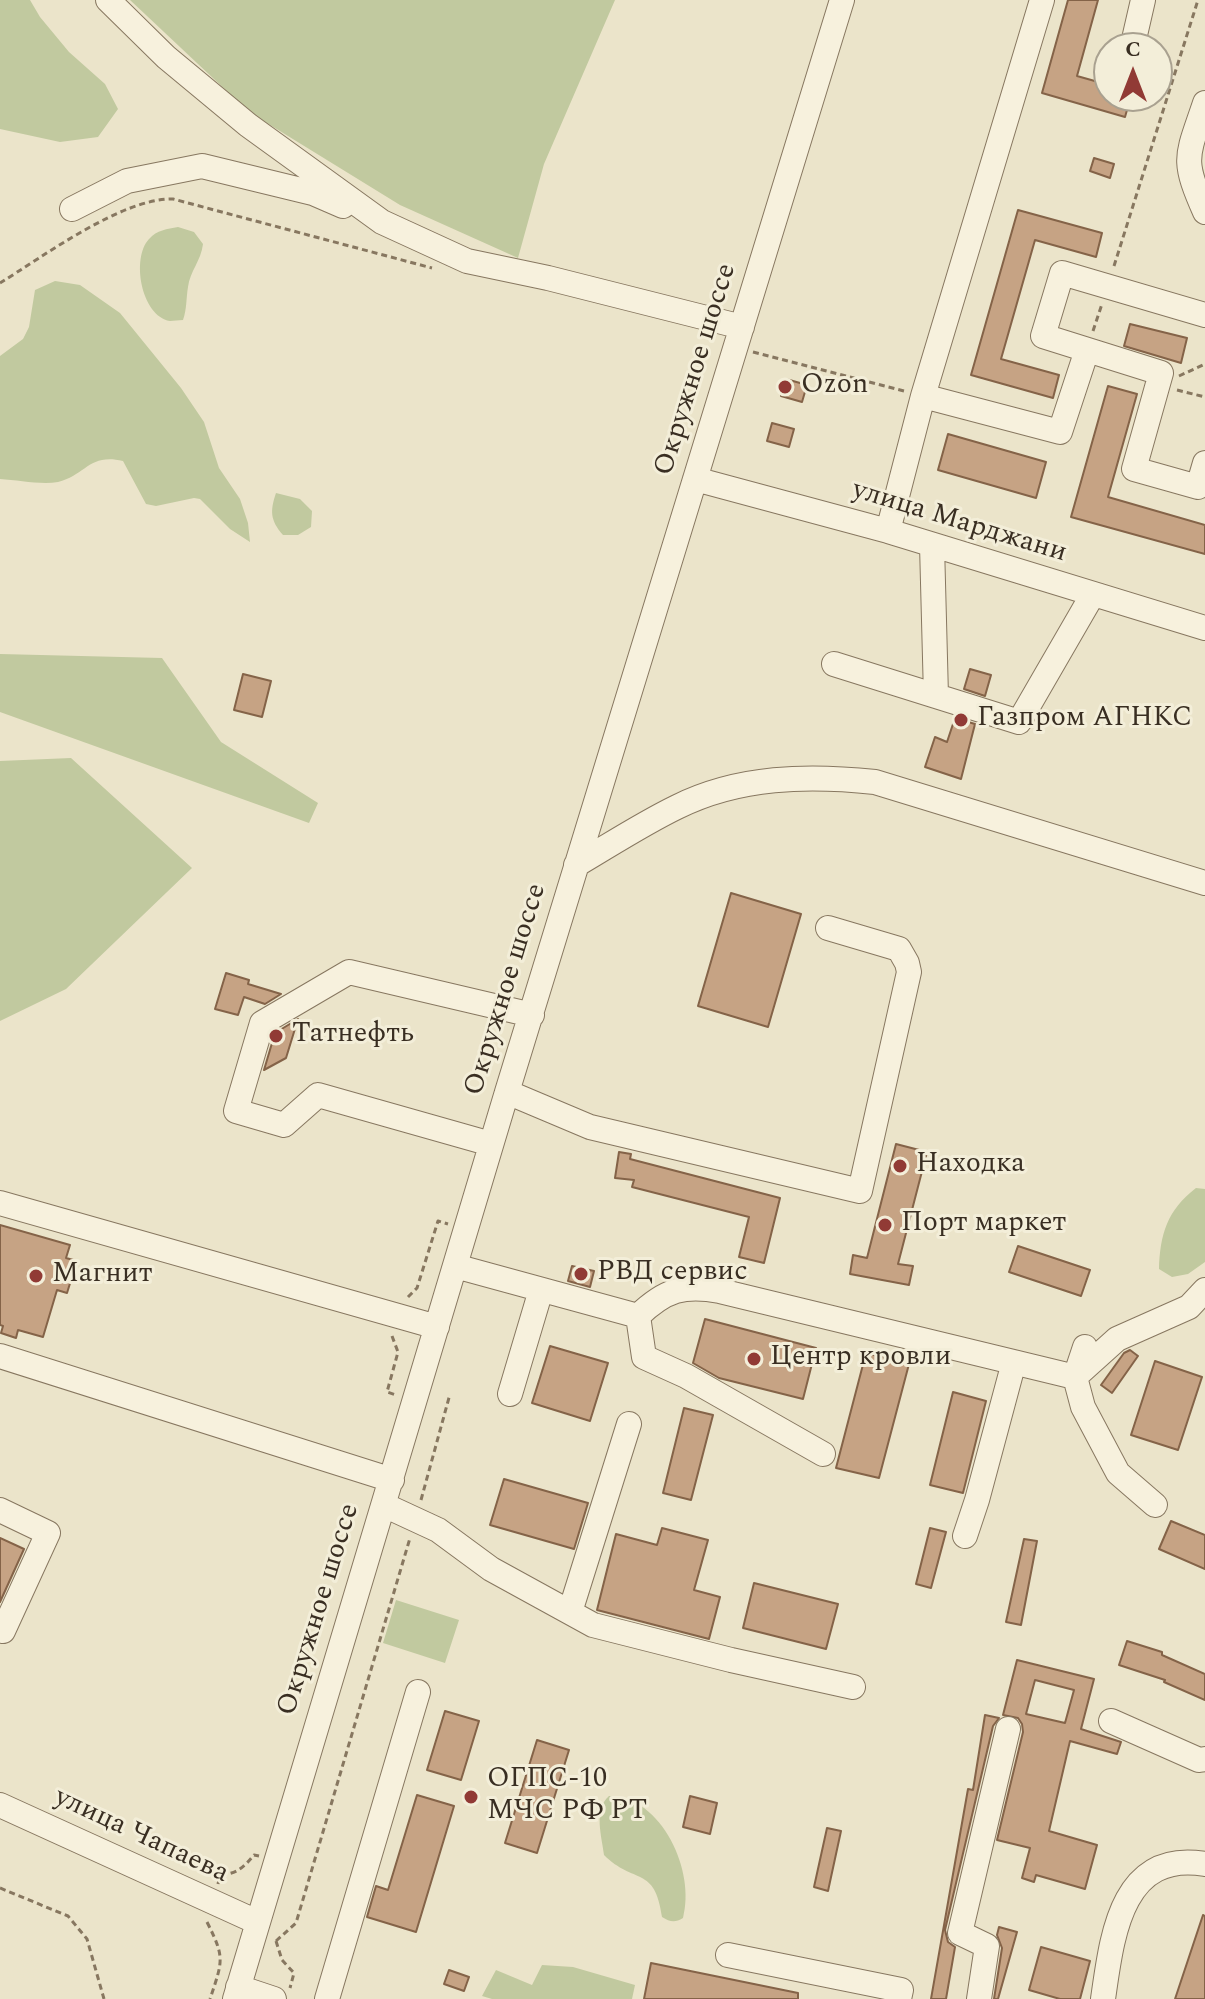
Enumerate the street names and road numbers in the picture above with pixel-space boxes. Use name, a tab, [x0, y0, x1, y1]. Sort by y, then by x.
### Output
street label: Окружное шоссе	[649, 260, 745, 480]
street label: улица Марджани	[848, 474, 1070, 572]
street label: Окружное шоссе	[459, 880, 555, 1100]
street label: Окружное шоссе	[272, 1500, 368, 1720]
street label: улица Чапаева	[48, 1782, 234, 1892]

